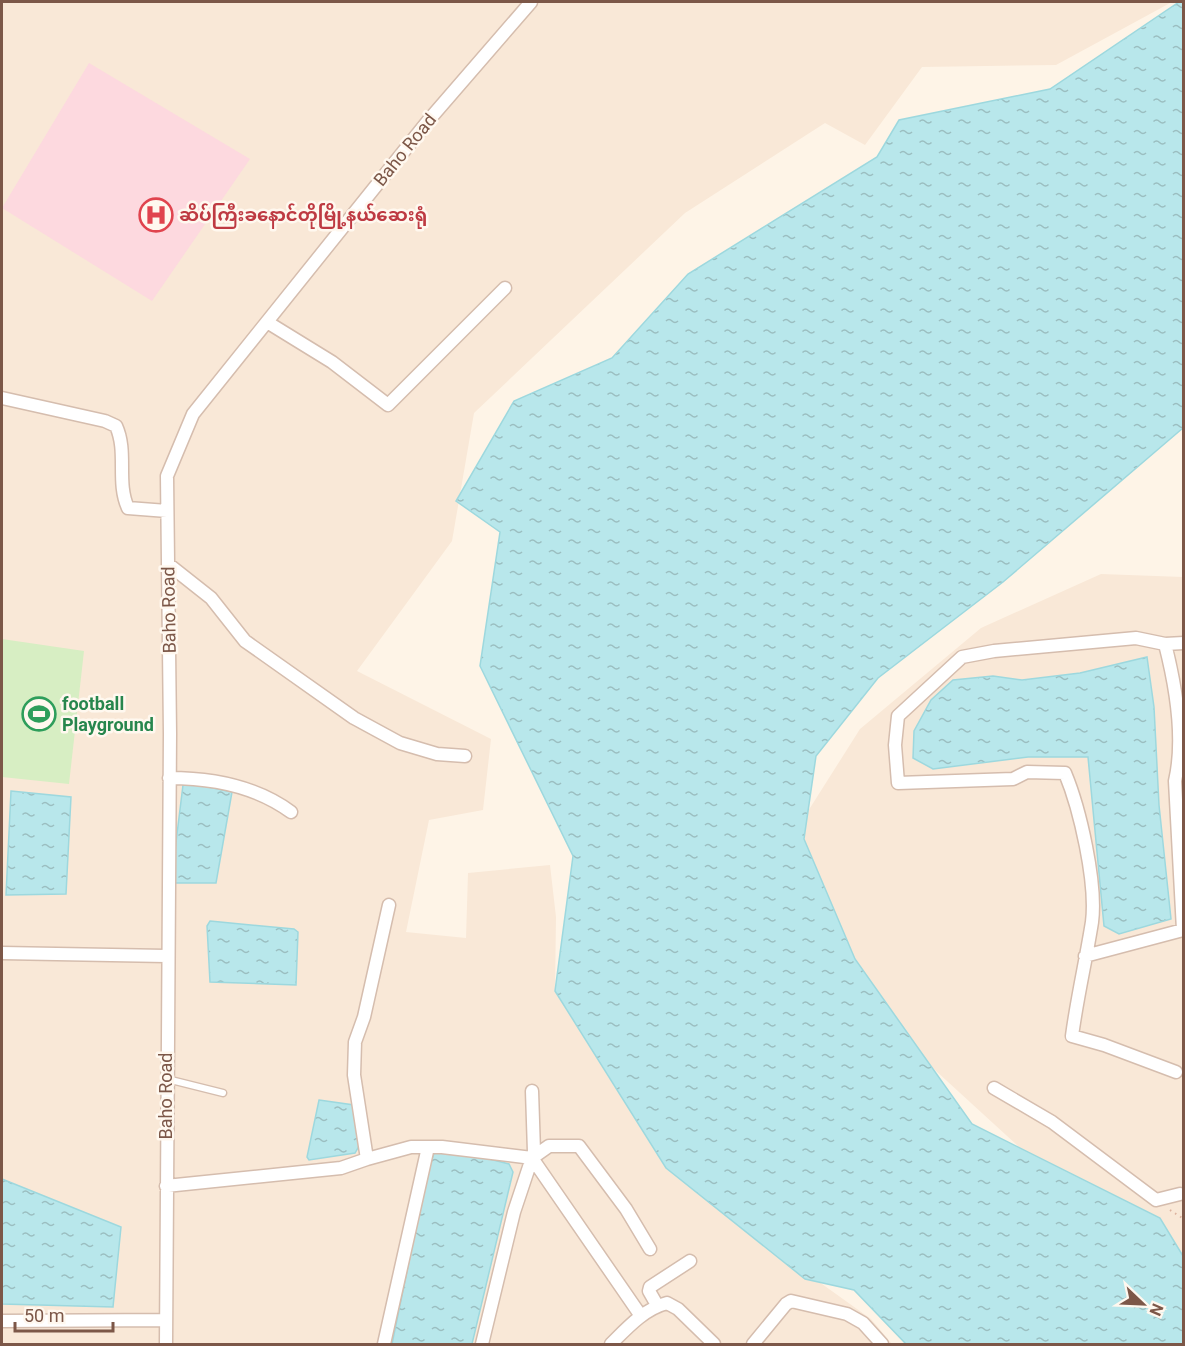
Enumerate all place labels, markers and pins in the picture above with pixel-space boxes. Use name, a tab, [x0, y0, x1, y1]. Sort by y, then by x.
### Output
hospital icon: ဆိပ်ကြီးခနောင်တိုမြို့နယ်ဆေးရုံ	[138, 197, 174, 233]
place label: ဆိပ်ကြီးခနောင်တိုမြို့နယ်ဆေးရုံ	[179, 203, 427, 229]
place label: football Playground	[62, 693, 154, 735]
sports icon: football Playground	[21, 696, 57, 732]

